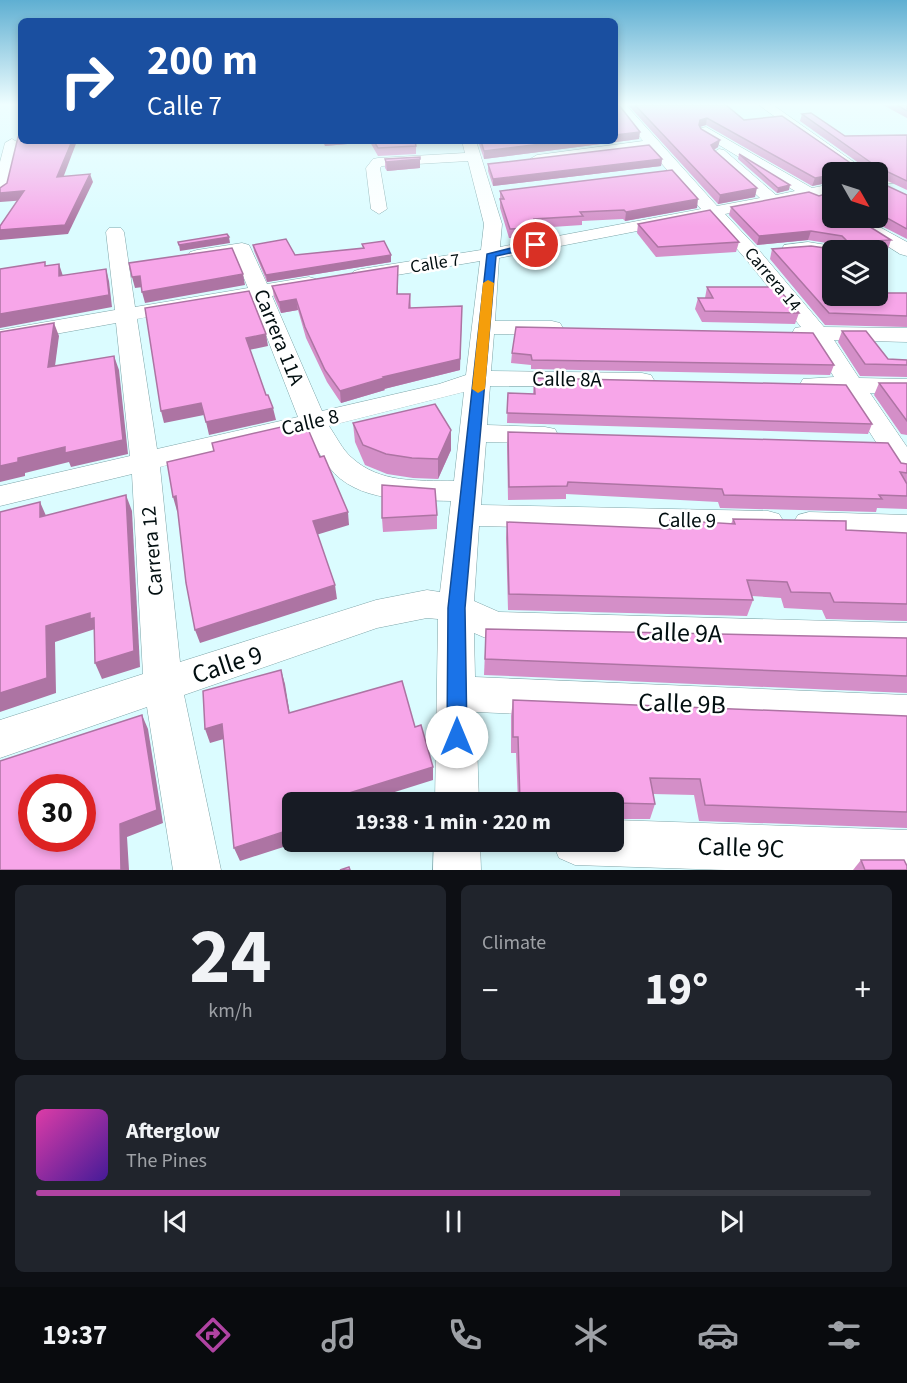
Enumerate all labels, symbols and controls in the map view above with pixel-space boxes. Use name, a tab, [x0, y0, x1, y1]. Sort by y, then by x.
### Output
text: 200 m	[147, 31, 258, 91]
icon: right	[48, 42, 126, 120]
text: Calle 7	[147, 87, 222, 126]
north arrow	[822, 162, 888, 228]
map controls	[822, 162, 888, 306]
pin	[510, 219, 561, 270]
icon: arrive	[519, 228, 552, 261]
button: layers	[822, 240, 888, 306]
street label: Carrera 14	[738, 242, 807, 317]
street label: Calle 7	[408, 247, 462, 280]
street label: Carrera 11A	[246, 284, 312, 390]
street label: Calle 8A	[532, 363, 603, 395]
street label: Calle 8	[278, 401, 342, 443]
street label: Calle 9	[658, 504, 716, 536]
street label: Carrera 12	[133, 505, 171, 597]
street label: Calle 9A	[635, 613, 724, 653]
street label: Calle 9	[187, 636, 267, 693]
street label: Calle 9B	[638, 683, 726, 724]
position arrow	[425, 705, 489, 769]
speed limit sign: 30	[18, 774, 96, 852]
text: 19:38 · 1 min · 220 m	[355, 806, 551, 838]
street label: Calle 9C	[697, 827, 785, 868]
text: 24	[189, 902, 272, 1013]
text: Climate	[482, 929, 546, 957]
text: 19°	[645, 958, 708, 1022]
text: −	[482, 967, 498, 1014]
text: +	[855, 967, 871, 1014]
text: km/h	[208, 997, 253, 1025]
text: Afterglow	[126, 1115, 220, 1147]
text: The Pines	[126, 1147, 207, 1175]
icon: previous	[159, 1205, 192, 1238]
icon: pause	[437, 1205, 470, 1238]
icon: next	[715, 1205, 748, 1238]
icon: directions	[192, 1314, 234, 1356]
icon: music	[318, 1314, 360, 1356]
icon: phone	[444, 1314, 486, 1356]
icon: climate	[570, 1314, 612, 1356]
icon: car	[697, 1314, 739, 1356]
icon: filters	[823, 1314, 865, 1356]
text: 19:37	[42, 1316, 107, 1355]

